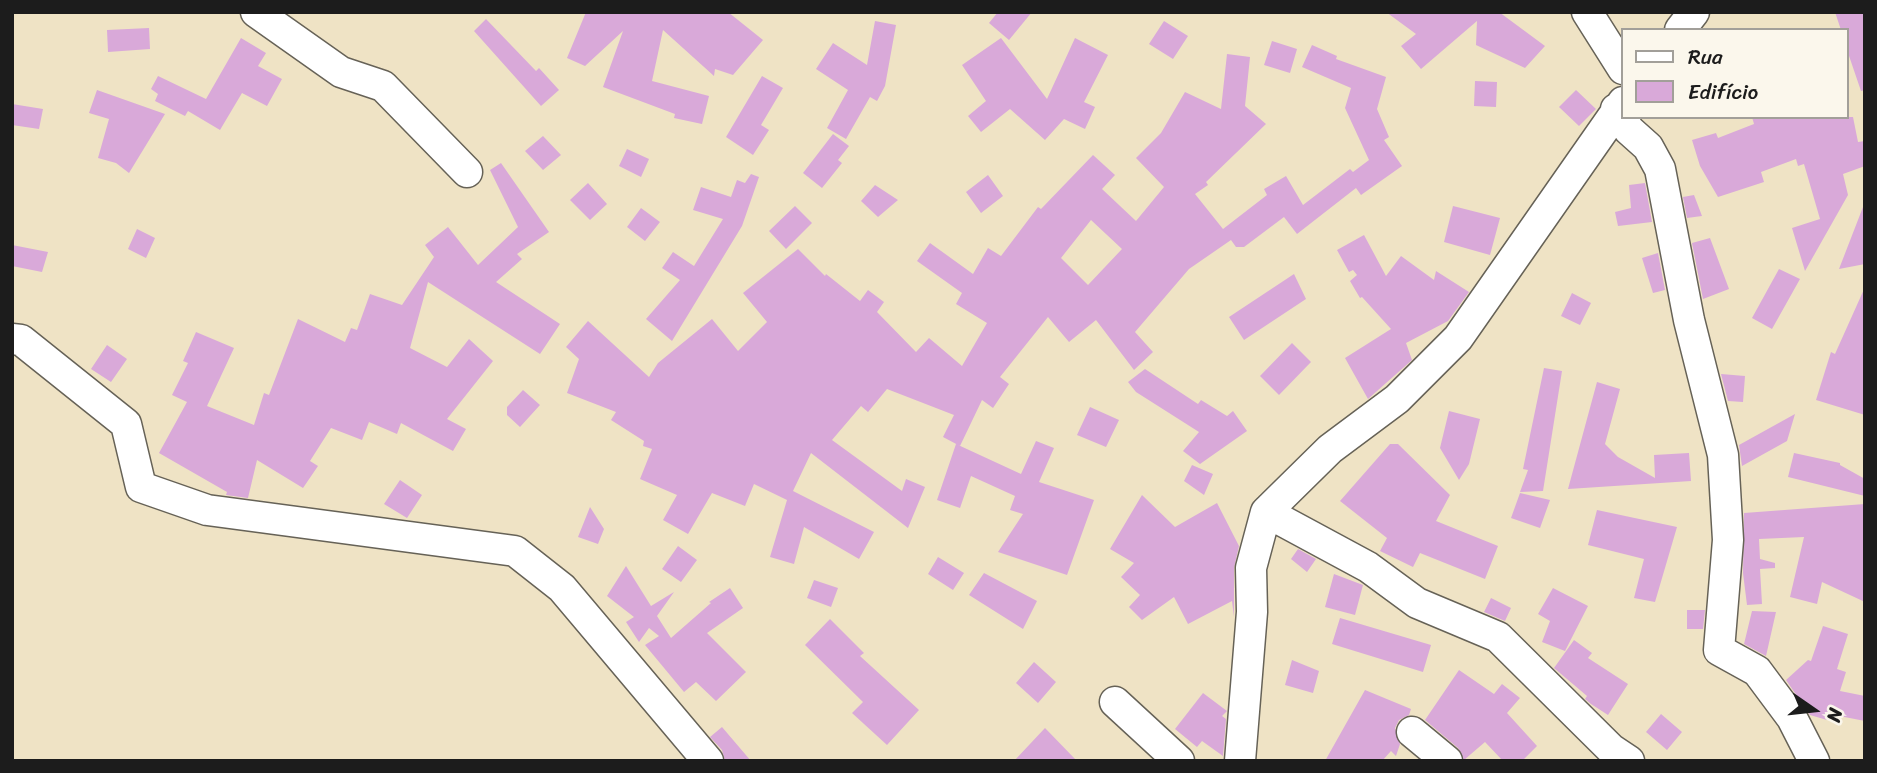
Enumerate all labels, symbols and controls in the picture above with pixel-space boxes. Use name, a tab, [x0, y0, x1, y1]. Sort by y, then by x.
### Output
legend	[1622, 28, 1849, 119]
text: Rua	[1688, 38, 1723, 76]
text: Edifício	[1688, 73, 1758, 111]
north arrow	[1779, 675, 1849, 745]
text: N	[1817, 705, 1852, 726]

